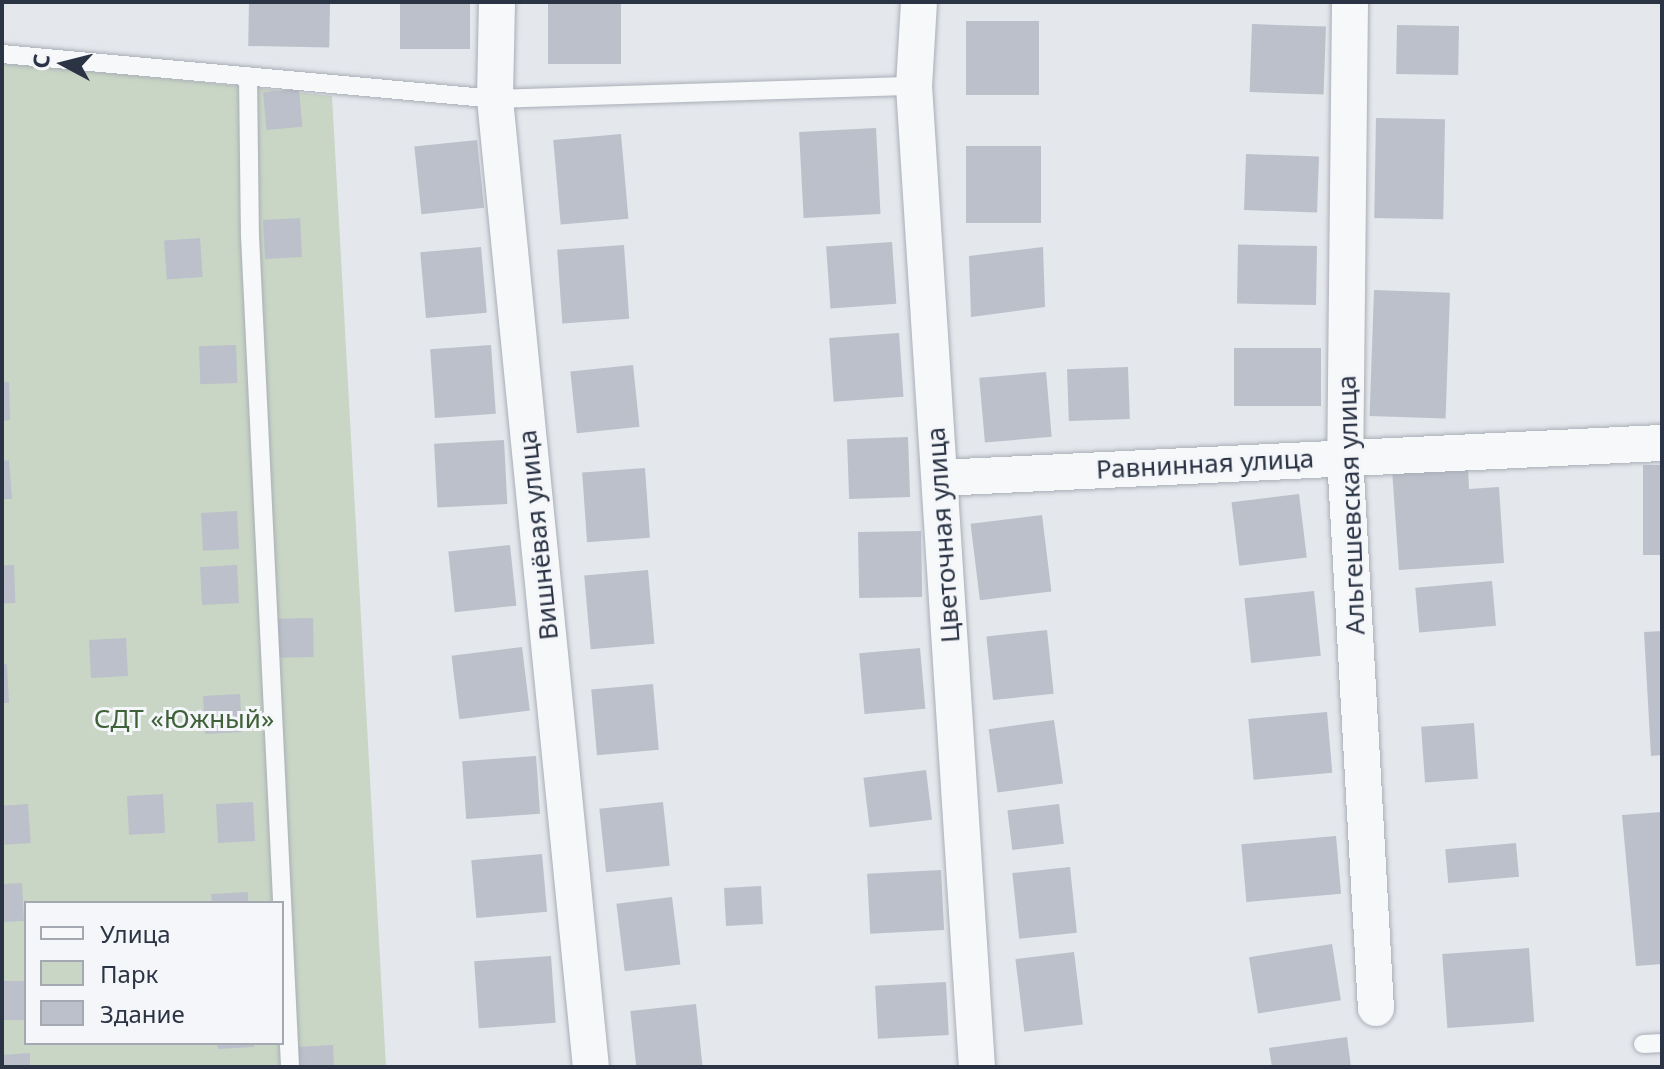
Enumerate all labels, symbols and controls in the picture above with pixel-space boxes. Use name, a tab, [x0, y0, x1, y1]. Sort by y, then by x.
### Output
north arrow	[24, 24, 104, 104]
text: С	[24, 52, 56, 70]
street label: Альгешевская улица	[1331, 375, 1371, 635]
street label: Цветочная улица	[920, 426, 966, 644]
street label: Вишнёвая улица	[511, 428, 565, 642]
street label: Равнинная улица	[1095, 443, 1315, 485]
park label: СДТ «Южный»	[94, 703, 274, 735]
legend	[24, 901, 284, 1045]
text: Улица	[100, 917, 171, 950]
text: Парк	[100, 957, 158, 990]
text: Здание	[100, 997, 185, 1030]

